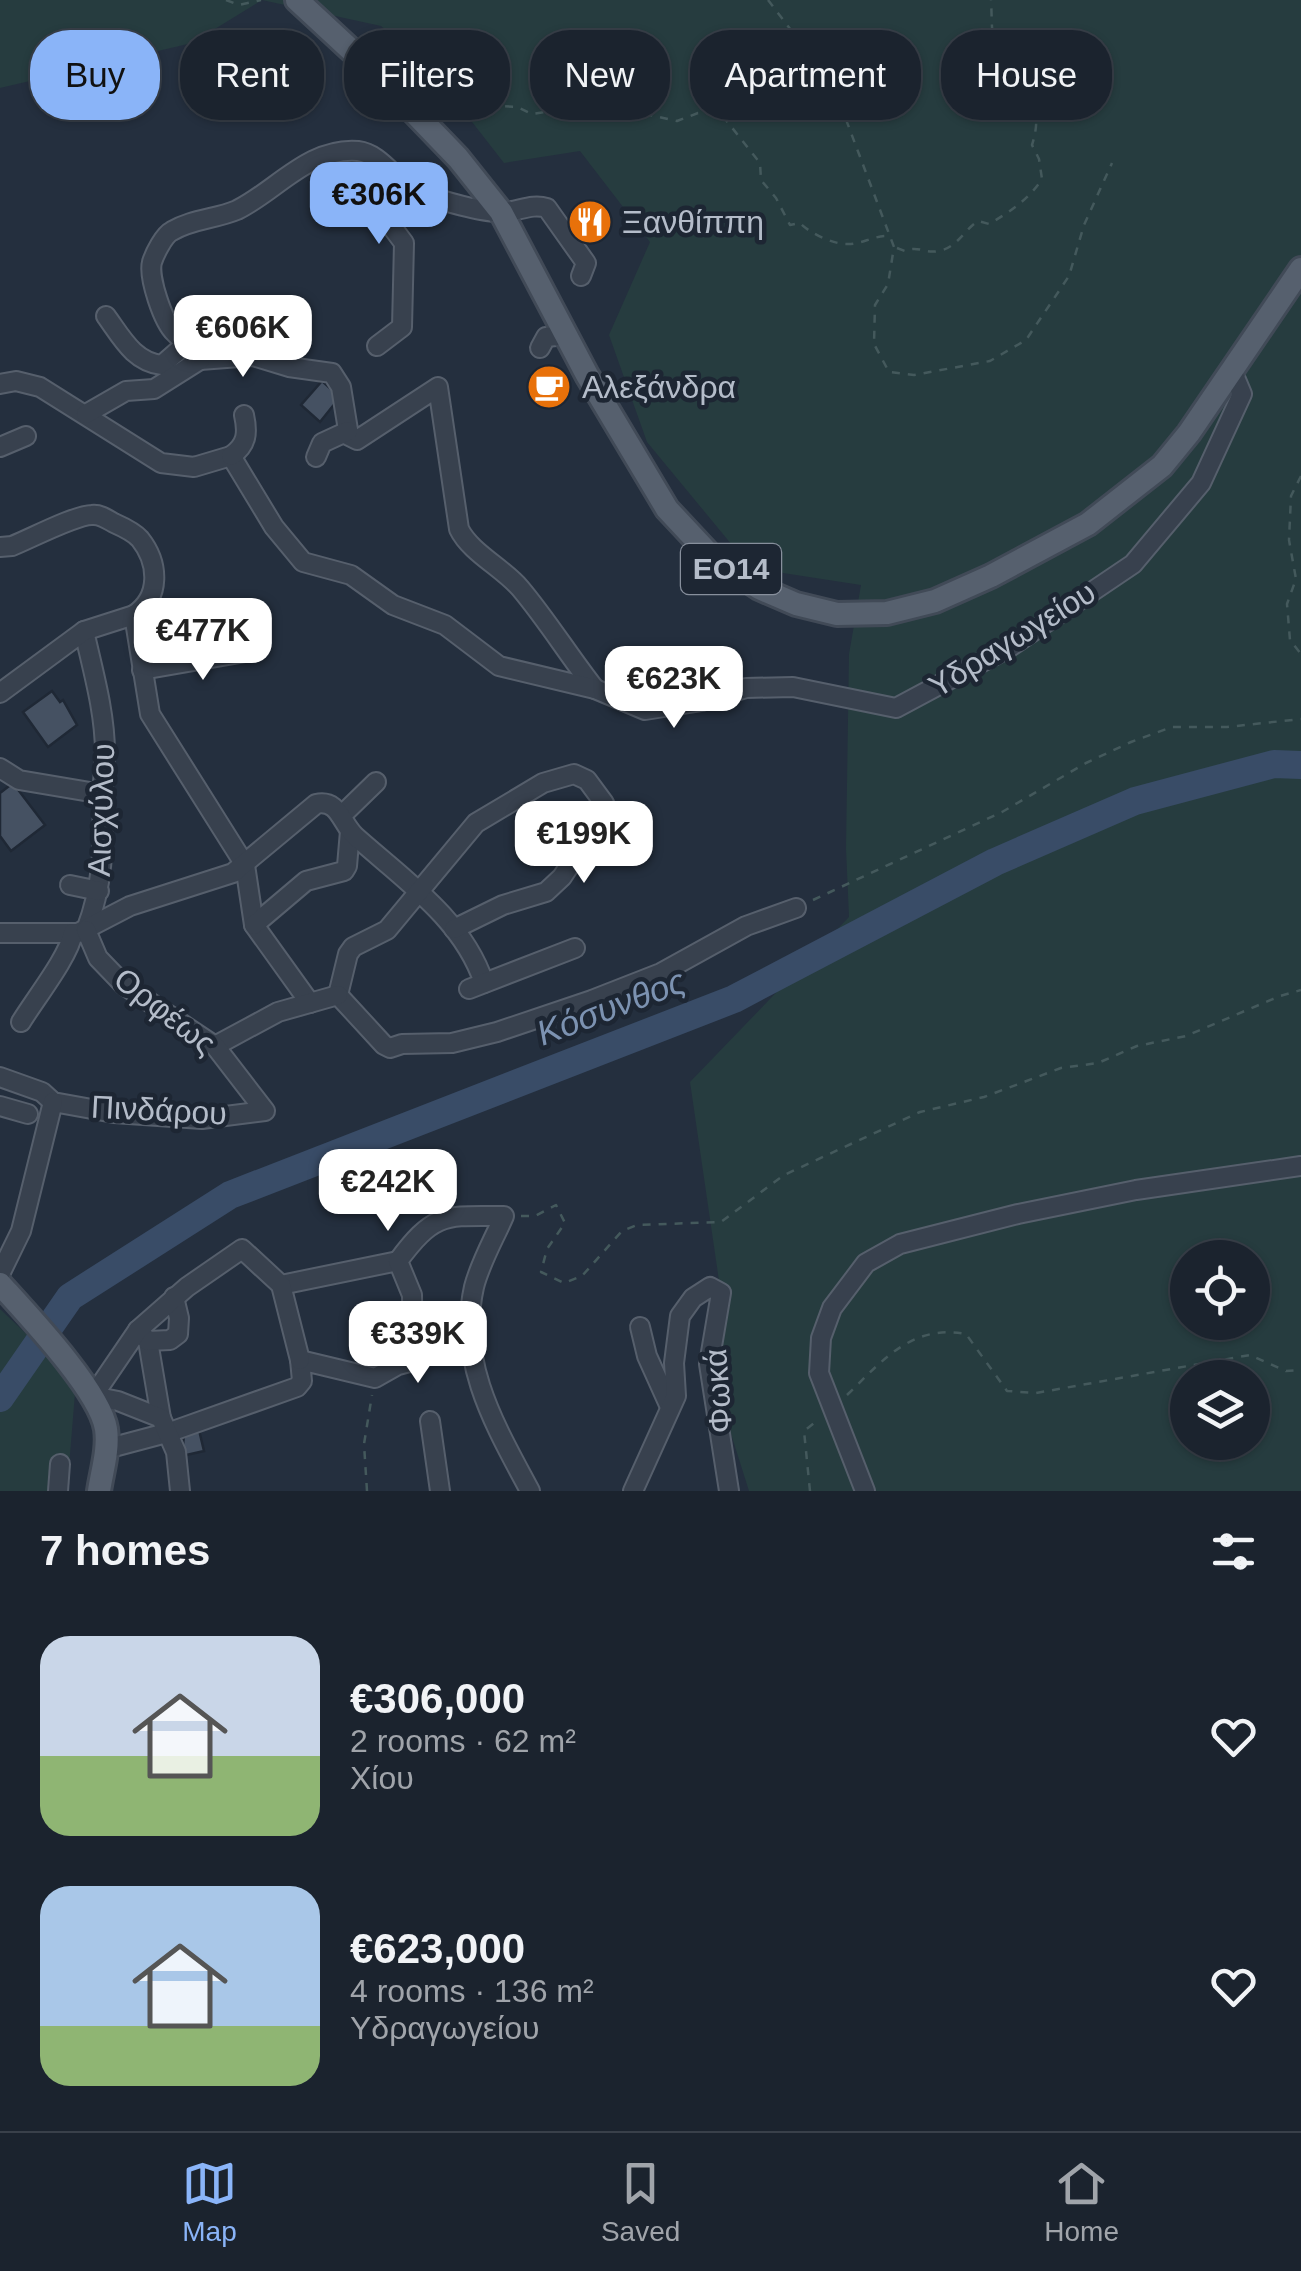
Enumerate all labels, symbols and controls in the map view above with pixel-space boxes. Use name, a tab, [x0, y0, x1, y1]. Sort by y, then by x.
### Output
chip: Buy	[30, 30, 160, 120]
chip: Rent	[180, 30, 324, 120]
chip: Filters	[344, 30, 510, 120]
chip: New	[530, 30, 670, 120]
chip: Apartment	[690, 30, 921, 120]
chip: House	[941, 30, 1112, 120]
pin: €306K	[309, 162, 449, 247]
text: €306K	[332, 176, 426, 212]
restaurant icon: Ξανθίππη	[567, 199, 613, 245]
place label: Ξανθίππη	[622, 204, 764, 240]
pin: €606K	[173, 295, 313, 380]
text: €606K	[196, 309, 290, 345]
cafe icon: Αλεξάνδρα	[526, 364, 572, 410]
place label: Αλεξάνδρα	[582, 369, 736, 405]
road number: ΕΟ14	[681, 544, 781, 594]
street label: Υδραγωγείου	[922, 574, 1102, 704]
pin: €477K	[133, 598, 273, 683]
text: €477K	[156, 612, 250, 648]
pin: €623K	[604, 646, 744, 731]
text: €623K	[627, 660, 721, 696]
street label: Αισχύλου	[81, 743, 121, 877]
pin: €199K	[514, 801, 654, 886]
text: €199K	[537, 815, 631, 851]
street label: Ορφέως	[107, 960, 223, 1062]
water label: Κόσυνθος	[531, 960, 690, 1053]
street label: Πινδάρου	[90, 1088, 228, 1132]
pin: €242K	[318, 1149, 458, 1234]
text: €242K	[341, 1163, 435, 1199]
map controls	[1170, 1240, 1270, 1460]
button: locate	[1170, 1240, 1270, 1340]
pin: €339K	[348, 1301, 488, 1386]
text: €339K	[371, 1315, 465, 1351]
street label: Φωκά	[697, 1348, 739, 1434]
button: layers	[1170, 1360, 1270, 1460]
icon: filters	[1206, 1524, 1261, 1579]
text: 7 homes	[40, 1527, 210, 1574]
text: €306,000	[350, 1675, 525, 1722]
icon: home	[120, 1676, 240, 1796]
icon: heart	[1206, 1709, 1261, 1764]
text: 2 rooms · 62 m²	[350, 1723, 576, 1759]
text: Χίου	[350, 1760, 414, 1796]
text: €623,000	[350, 1925, 525, 1972]
icon: home	[120, 1926, 240, 2046]
icon: heart	[1206, 1959, 1261, 2014]
text: 4 rooms · 136 m²	[350, 1973, 594, 2009]
text: Υδραγωγείου	[350, 2010, 540, 2046]
tab: Map	[182, 2156, 237, 2248]
tab: Saved	[601, 2156, 680, 2248]
tab: Home	[1044, 2156, 1119, 2248]

